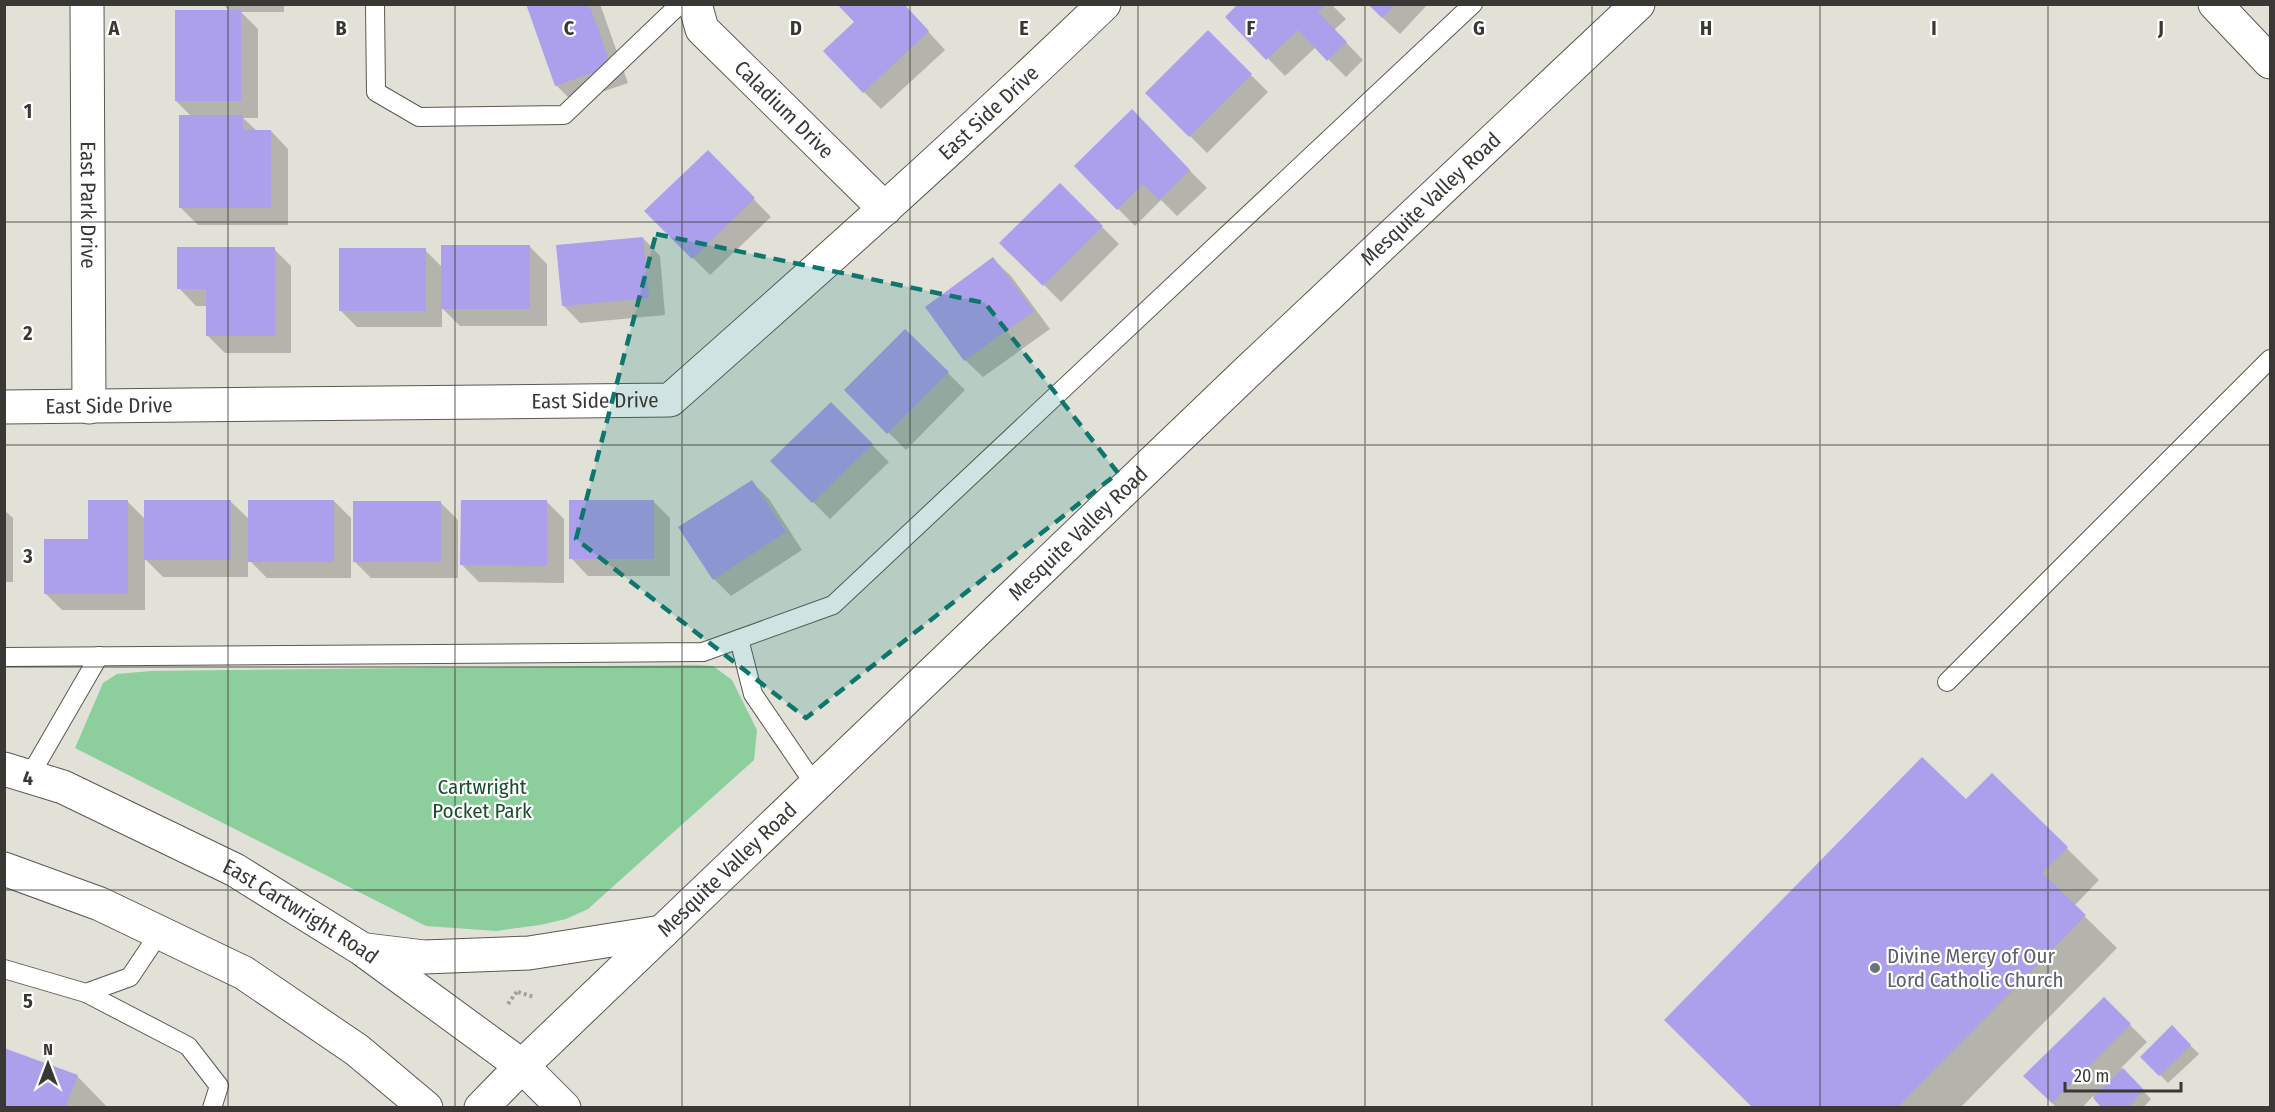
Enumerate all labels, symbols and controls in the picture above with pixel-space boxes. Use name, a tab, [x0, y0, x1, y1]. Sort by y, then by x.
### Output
text: A	[108, 16, 121, 40]
text: B	[335, 16, 347, 40]
text: C	[564, 16, 575, 40]
text: D	[790, 16, 802, 40]
text: E	[1019, 16, 1029, 40]
text: F	[1247, 16, 1256, 40]
text: G	[1473, 16, 1485, 40]
text: H	[1700, 16, 1712, 40]
text: I	[1931, 16, 1937, 40]
text: J	[2157, 16, 2164, 40]
street label: Caladium Drive	[729, 55, 839, 164]
street label: East Side Drive	[933, 60, 1044, 166]
text: 1	[24, 99, 32, 123]
street label: Mesquite Valley Road	[1355, 127, 1506, 271]
street label: East Park Drive	[75, 141, 101, 269]
text: 2	[22, 321, 33, 345]
street label: East Side Drive	[531, 387, 659, 414]
street label: East Side Drive	[45, 392, 173, 420]
street label: Mesquite Valley Road	[1003, 461, 1153, 606]
text: 3	[22, 544, 33, 568]
text: 4	[23, 766, 33, 790]
park label: Cartwright Pocket Park	[432, 774, 532, 824]
street label: Mesquite Valley Road	[652, 797, 802, 942]
street label: East Cartwright Road	[219, 853, 383, 969]
place label: Divine Mercy of Our Lord Catholic Church	[1887, 943, 2064, 993]
marker: Divine Mercy of Our Lord Catholic Church	[1868, 961, 1882, 975]
text: 5	[23, 989, 33, 1013]
north arrow	[18, 1034, 78, 1094]
text: N	[43, 1040, 53, 1059]
scale bar	[2065, 1055, 2180, 1093]
text: 20 m	[2074, 1065, 2109, 1087]

